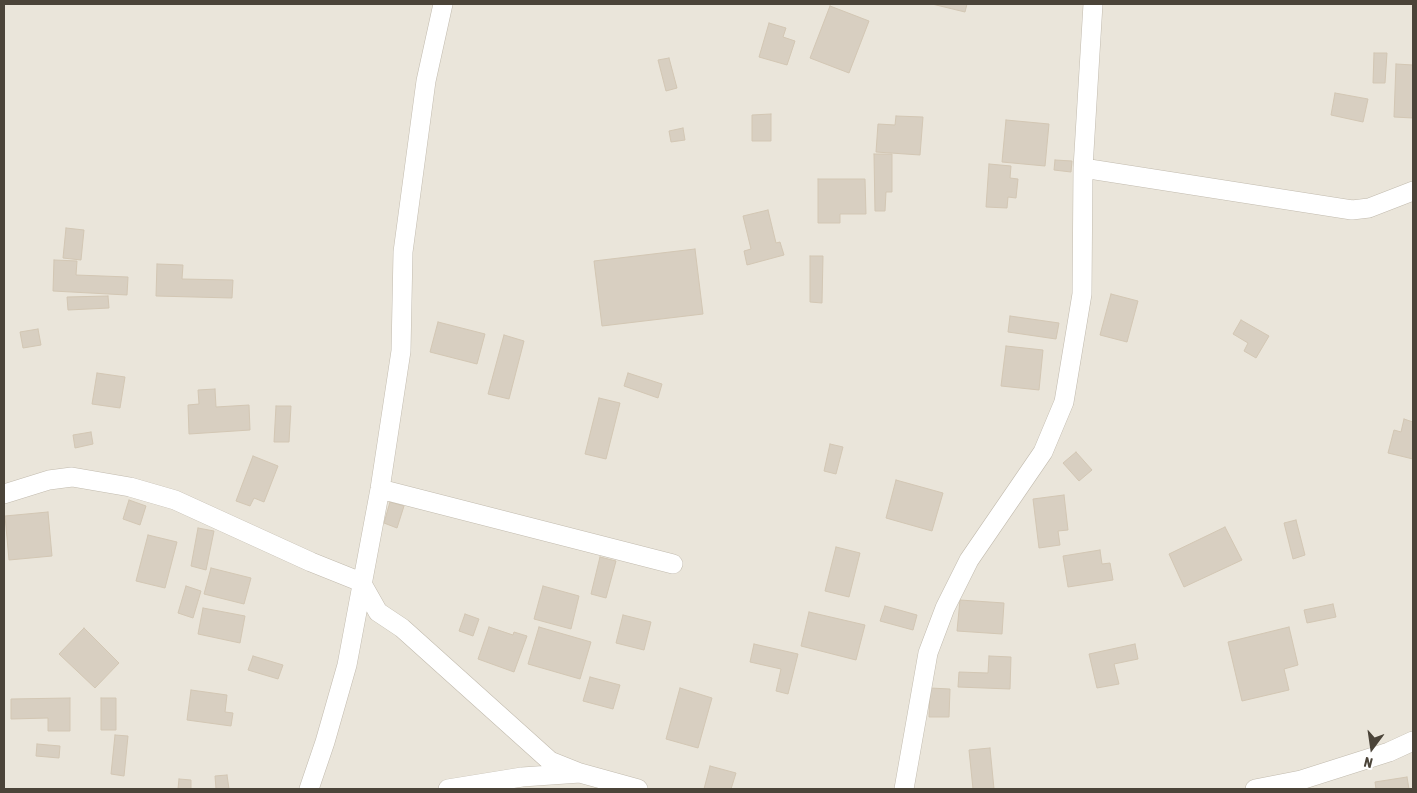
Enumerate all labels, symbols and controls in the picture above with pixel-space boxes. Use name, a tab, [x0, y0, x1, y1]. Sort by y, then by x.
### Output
north arrow	[1347, 723, 1397, 773]
text: N	[1362, 754, 1374, 771]

